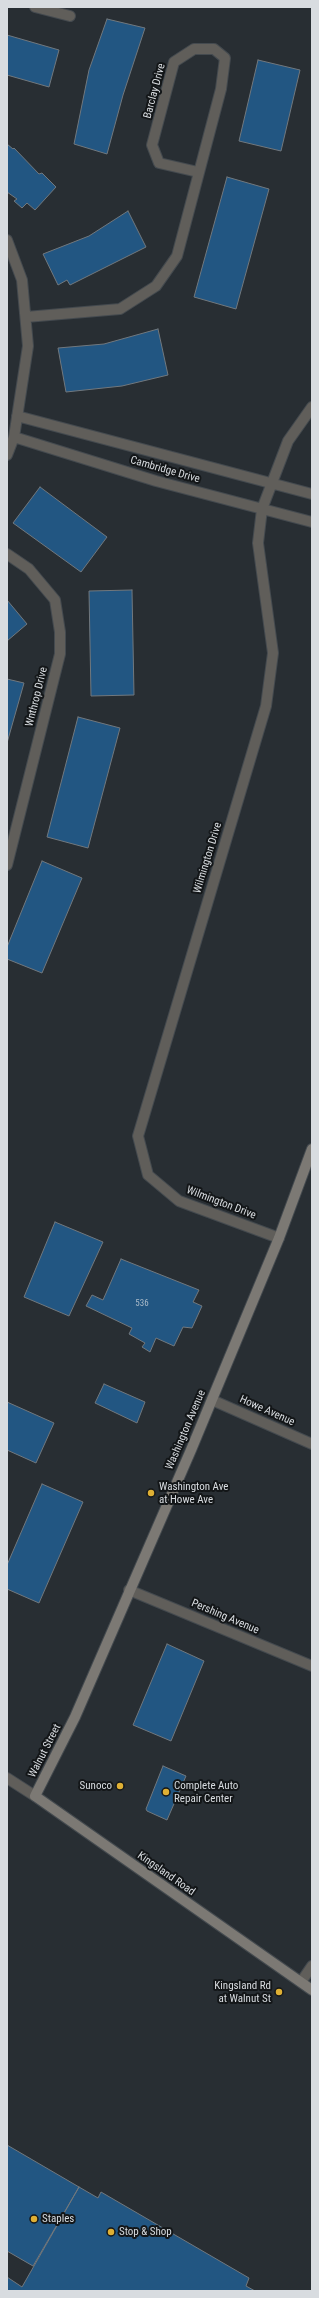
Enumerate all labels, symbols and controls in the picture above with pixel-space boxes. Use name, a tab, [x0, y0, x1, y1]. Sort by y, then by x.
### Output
street label: Barclay Drive	[141, 62, 169, 120]
street label: Cambridge Drive	[129, 454, 201, 486]
street label: Wnthrop Drive	[23, 666, 51, 728]
street label: Wilmington Drive	[191, 821, 225, 895]
street label: Wilmington Drive	[184, 1184, 258, 1222]
house number: 536	[135, 1299, 149, 1309]
street label: Washington Avenue	[163, 1388, 209, 1472]
street label: Howe Avenue	[237, 1393, 297, 1429]
place label: Washington Ave at Howe Ave	[159, 1480, 228, 1506]
marker: Washington Ave at Howe Ave	[146, 1488, 156, 1498]
street label: Pershing Avenue	[189, 1597, 261, 1637]
street label: Walnut Street	[26, 1722, 64, 1780]
place label: Sunoco	[80, 1779, 112, 1793]
place label: Complete Auto Repair Center	[174, 1779, 238, 1805]
marker: Sunoco	[115, 1781, 125, 1791]
marker: Complete Auto Repair Center	[161, 1787, 171, 1797]
street label: Kingsland Road	[135, 1849, 197, 1899]
place label: Kingsland Rd at Walnut St	[214, 1979, 271, 2005]
marker: Kingsland Rd at Walnut St	[274, 1987, 284, 1997]
place label: Staples	[42, 2212, 74, 2226]
marker: Staples	[29, 2214, 39, 2224]
place label: Stop & Shop	[119, 2225, 172, 2239]
marker: Stop & Shop	[106, 2227, 116, 2237]

